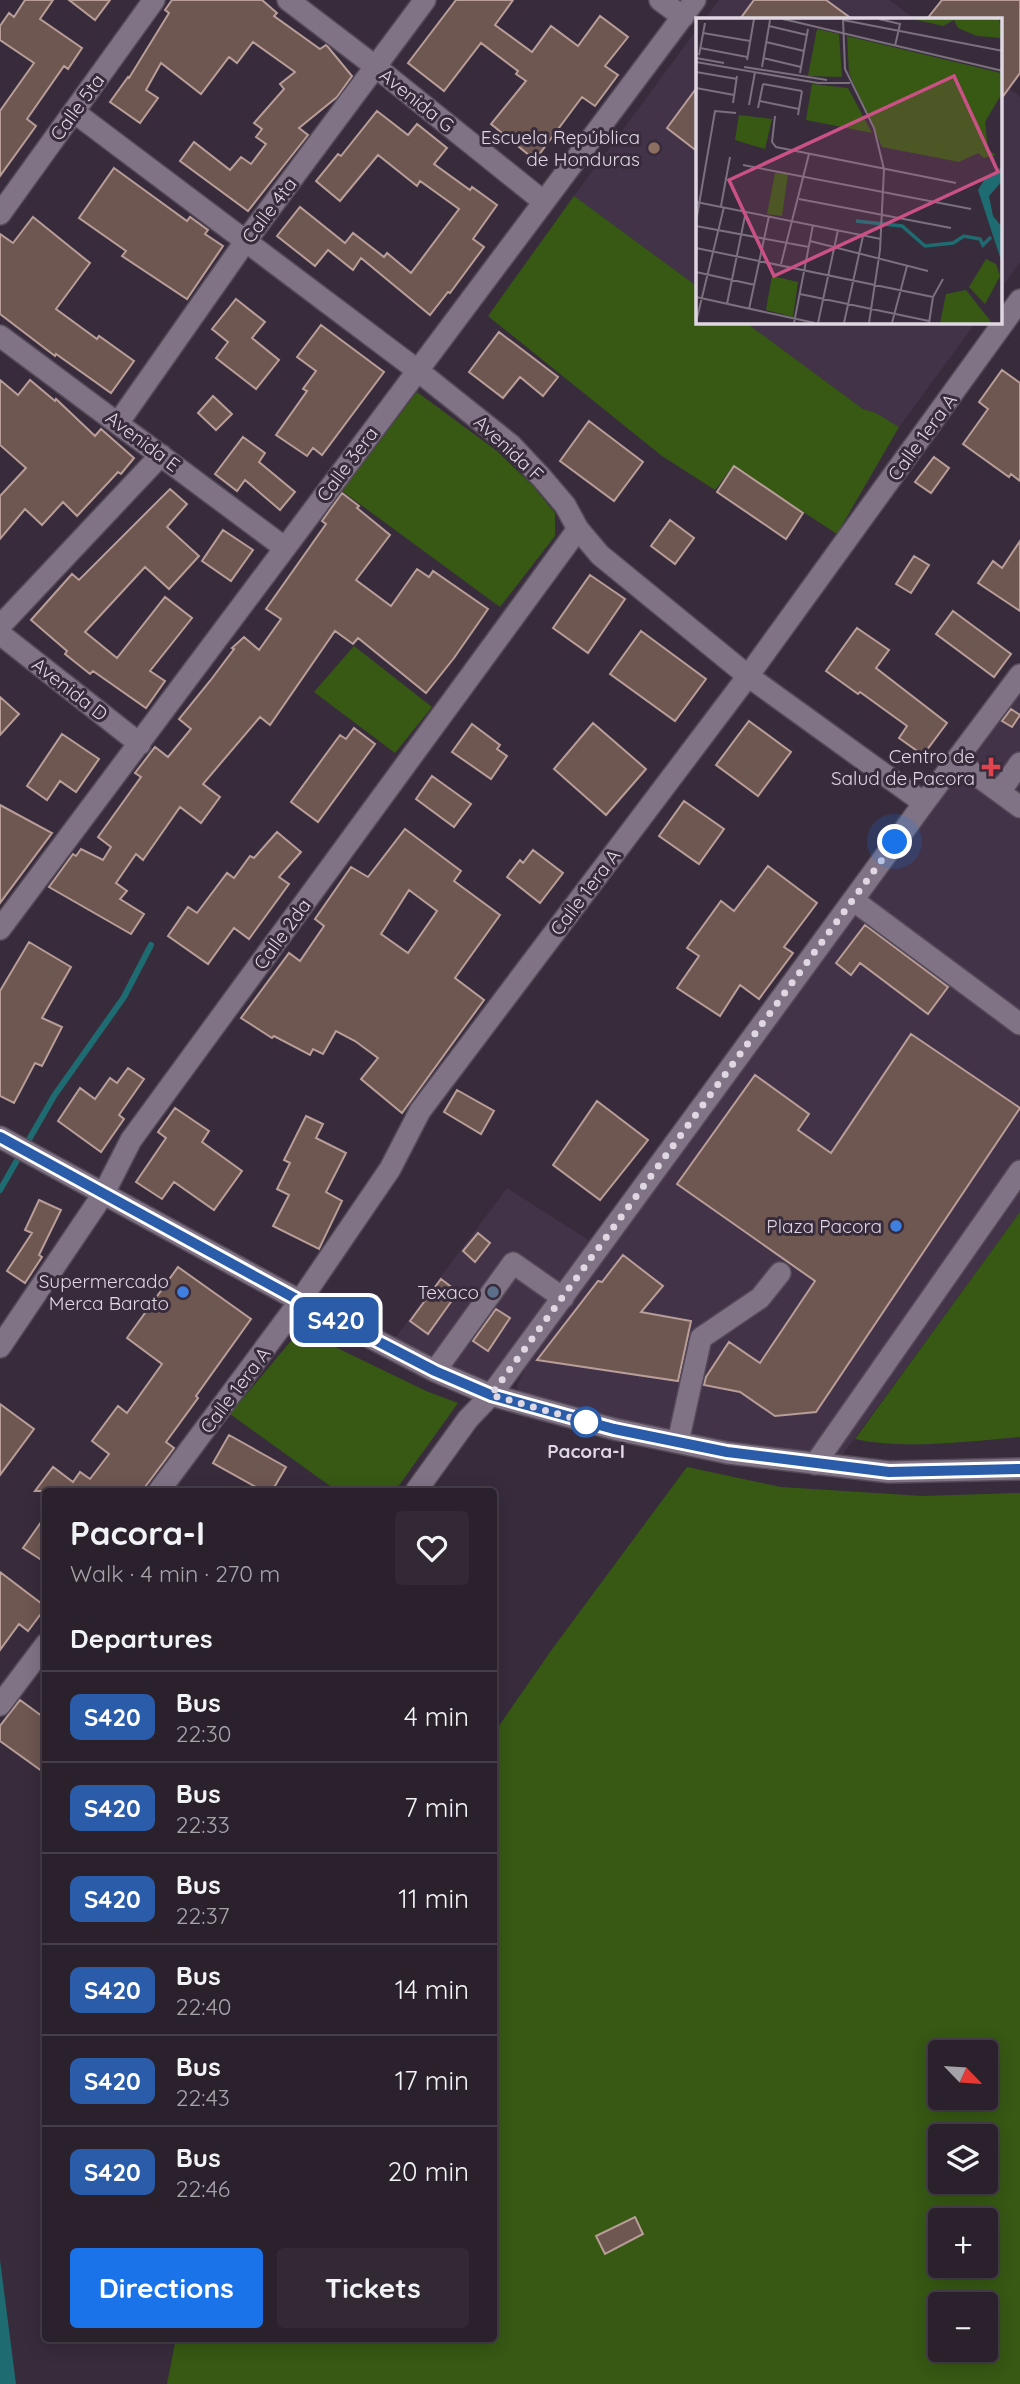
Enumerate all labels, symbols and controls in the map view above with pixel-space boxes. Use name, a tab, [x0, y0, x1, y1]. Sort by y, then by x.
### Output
inset map	[696, 18, 1002, 324]
street label: Avenida G	[375, 63, 459, 137]
street label: Calle 5ta	[45, 69, 109, 145]
place label: Escuela República de Honduras	[481, 125, 640, 171]
marker: Escuela República de Honduras	[646, 140, 662, 156]
street label: Calle 4ta	[236, 172, 302, 248]
street label: Calle 1era A	[882, 389, 962, 485]
street label: Avenida E	[101, 405, 185, 477]
street label: Avenida F	[469, 410, 549, 486]
street label: Calle 3era	[311, 422, 383, 506]
street label: Avenida D	[27, 652, 113, 726]
place label: Centro de Salud de Pacora	[831, 744, 975, 790]
marker: Centro de Salud de Pacora	[981, 757, 1001, 777]
your location	[877, 824, 912, 859]
street label: Calle 1era A	[545, 844, 625, 940]
street label: Calle 2da	[248, 894, 316, 974]
place label: Plaza Pacora	[766, 1214, 882, 1238]
marker: Plaza Pacora	[888, 1218, 904, 1234]
place label: Supermercado Merca Barato	[39, 1269, 169, 1315]
place label: Texaco	[417, 1280, 479, 1304]
marker: Supermercado Merca Barato	[175, 1284, 191, 1300]
marker: Texaco	[485, 1284, 501, 1300]
line badge: S420	[287, 1297, 385, 1343]
text: S420	[308, 1305, 364, 1335]
street label: Calle 1era A	[195, 1342, 275, 1438]
marker: Pacora-I	[571, 1407, 601, 1437]
place label: Pacora-I	[547, 1439, 625, 1463]
button: heart	[395, 1511, 469, 1585]
text: Pacora-I	[70, 1512, 205, 1553]
text: Walk · 4 min · 270 m	[70, 1559, 280, 1588]
text: Departures	[70, 1622, 213, 1655]
text: Bus	[176, 1686, 221, 1719]
text: 4 min	[404, 1700, 469, 1733]
text: S420	[84, 1702, 141, 1732]
text: 22:30	[176, 1719, 231, 1748]
text: Bus	[176, 1777, 221, 1810]
text: 7 min	[404, 1791, 469, 1824]
text: S420	[84, 1793, 141, 1823]
text: 22:33	[176, 1810, 230, 1839]
text: Bus	[176, 1868, 221, 1901]
text: 11 min	[398, 1882, 469, 1915]
text: S420	[84, 1884, 141, 1914]
text: 22:37	[176, 1901, 229, 1930]
text: Bus	[176, 1959, 221, 1992]
text: 14 min	[395, 1973, 469, 2006]
text: S420	[84, 1975, 141, 2005]
text: 22:40	[176, 1992, 231, 2021]
north arrow	[928, 2040, 998, 2110]
map controls	[928, 2040, 998, 2362]
text: Bus	[176, 2050, 221, 2083]
text: 17 min	[395, 2064, 469, 2097]
text: S420	[84, 2066, 141, 2096]
text: 22:43	[176, 2083, 230, 2112]
button: layers	[928, 2124, 998, 2194]
text: Bus	[176, 2141, 221, 2174]
text: 20 min	[388, 2155, 469, 2188]
text: S420	[84, 2157, 141, 2187]
text: 22:46	[176, 2174, 230, 2203]
button: +	[928, 2208, 998, 2278]
button: Directions	[70, 2248, 263, 2328]
button: Tickets	[277, 2248, 469, 2328]
button: −	[928, 2292, 998, 2362]

